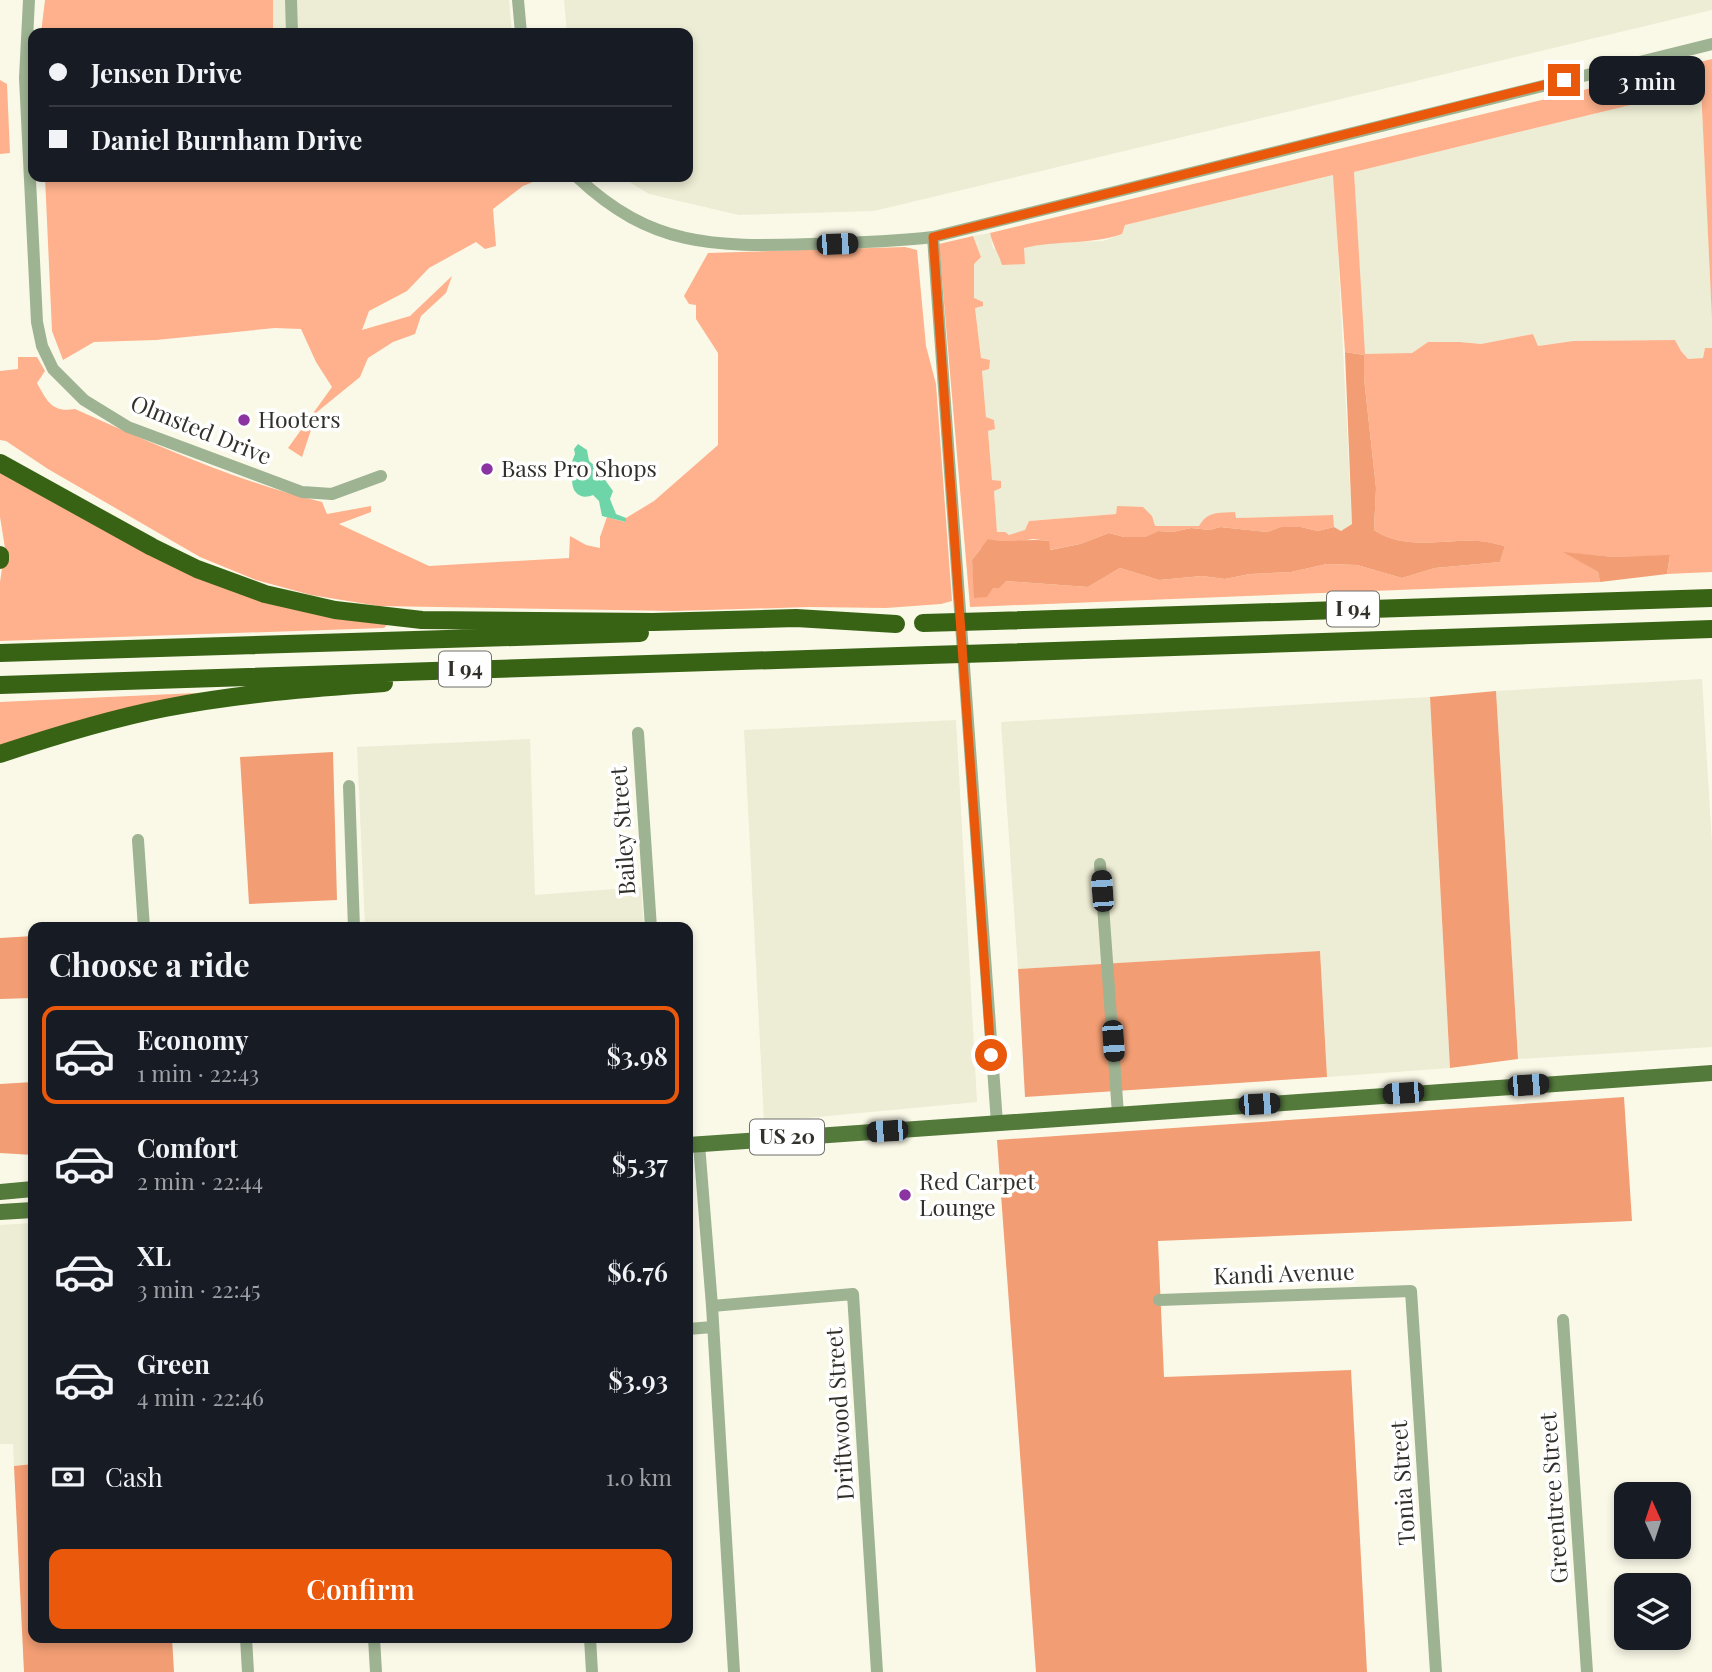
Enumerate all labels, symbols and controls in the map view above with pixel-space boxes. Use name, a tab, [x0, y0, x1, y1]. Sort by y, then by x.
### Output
text: Jensen Drive	[91, 55, 242, 90]
callout: 3 min	[1588, 56, 1704, 104]
route end	[1548, 64, 1580, 96]
text: 3 min	[1618, 65, 1676, 96]
text: Daniel Burnham Drive	[91, 122, 362, 157]
car	[816, 233, 859, 255]
street label: Olmsted Drive	[127, 386, 277, 471]
place label: Hooters	[258, 403, 341, 434]
marker: Hooters	[236, 412, 252, 428]
place label: Bass Pro Shops	[501, 452, 657, 483]
marker: Bass Pro Shops	[479, 461, 495, 477]
road number: I 94	[1327, 592, 1379, 626]
road number: I 94	[439, 652, 491, 686]
street label: Bailey Street	[601, 765, 641, 896]
car	[1091, 869, 1114, 913]
text: Choose a ride	[49, 942, 250, 985]
car	[1102, 1019, 1125, 1063]
text: Economy	[137, 1022, 248, 1057]
icon: car	[53, 1024, 116, 1087]
text: $3.98	[606, 1038, 668, 1073]
route start	[975, 1039, 1007, 1071]
text: 1 min · 22:43	[137, 1057, 259, 1088]
car	[1507, 1073, 1550, 1097]
car	[1382, 1081, 1425, 1105]
car	[1238, 1092, 1281, 1116]
car	[866, 1119, 909, 1143]
road number: US 20	[750, 1120, 824, 1154]
text: Comfort	[137, 1130, 238, 1165]
icon: car	[53, 1132, 116, 1195]
text: $5.37	[612, 1146, 668, 1181]
text: 2 min · 22:44	[137, 1165, 263, 1196]
place label: Red Carpet Lounge	[919, 1165, 1036, 1222]
marker: Red Carpet Lounge	[897, 1187, 913, 1203]
text: XL	[137, 1238, 171, 1273]
icon: car	[53, 1240, 116, 1303]
text: $6.76	[607, 1254, 668, 1289]
street label: Kandi Avenue	[1213, 1255, 1355, 1290]
text: 3 min · 22:45	[137, 1273, 261, 1304]
street label: Driftwood Street	[817, 1326, 860, 1501]
text: Green	[137, 1346, 210, 1381]
icon: car	[53, 1348, 116, 1411]
text: $3.93	[608, 1362, 668, 1397]
text: 4 min · 22:46	[137, 1381, 264, 1412]
street label: Greentree Street	[1531, 1411, 1574, 1585]
street label: Tonia Street	[1382, 1419, 1421, 1547]
icon: cash	[49, 1458, 87, 1496]
text: Cash	[105, 1459, 163, 1494]
text: 1.0 km	[606, 1461, 672, 1492]
north arrow	[1614, 1482, 1690, 1559]
map controls	[1614, 1482, 1691, 1650]
button: Confirm	[49, 1549, 672, 1629]
button: layers	[1614, 1573, 1691, 1650]

